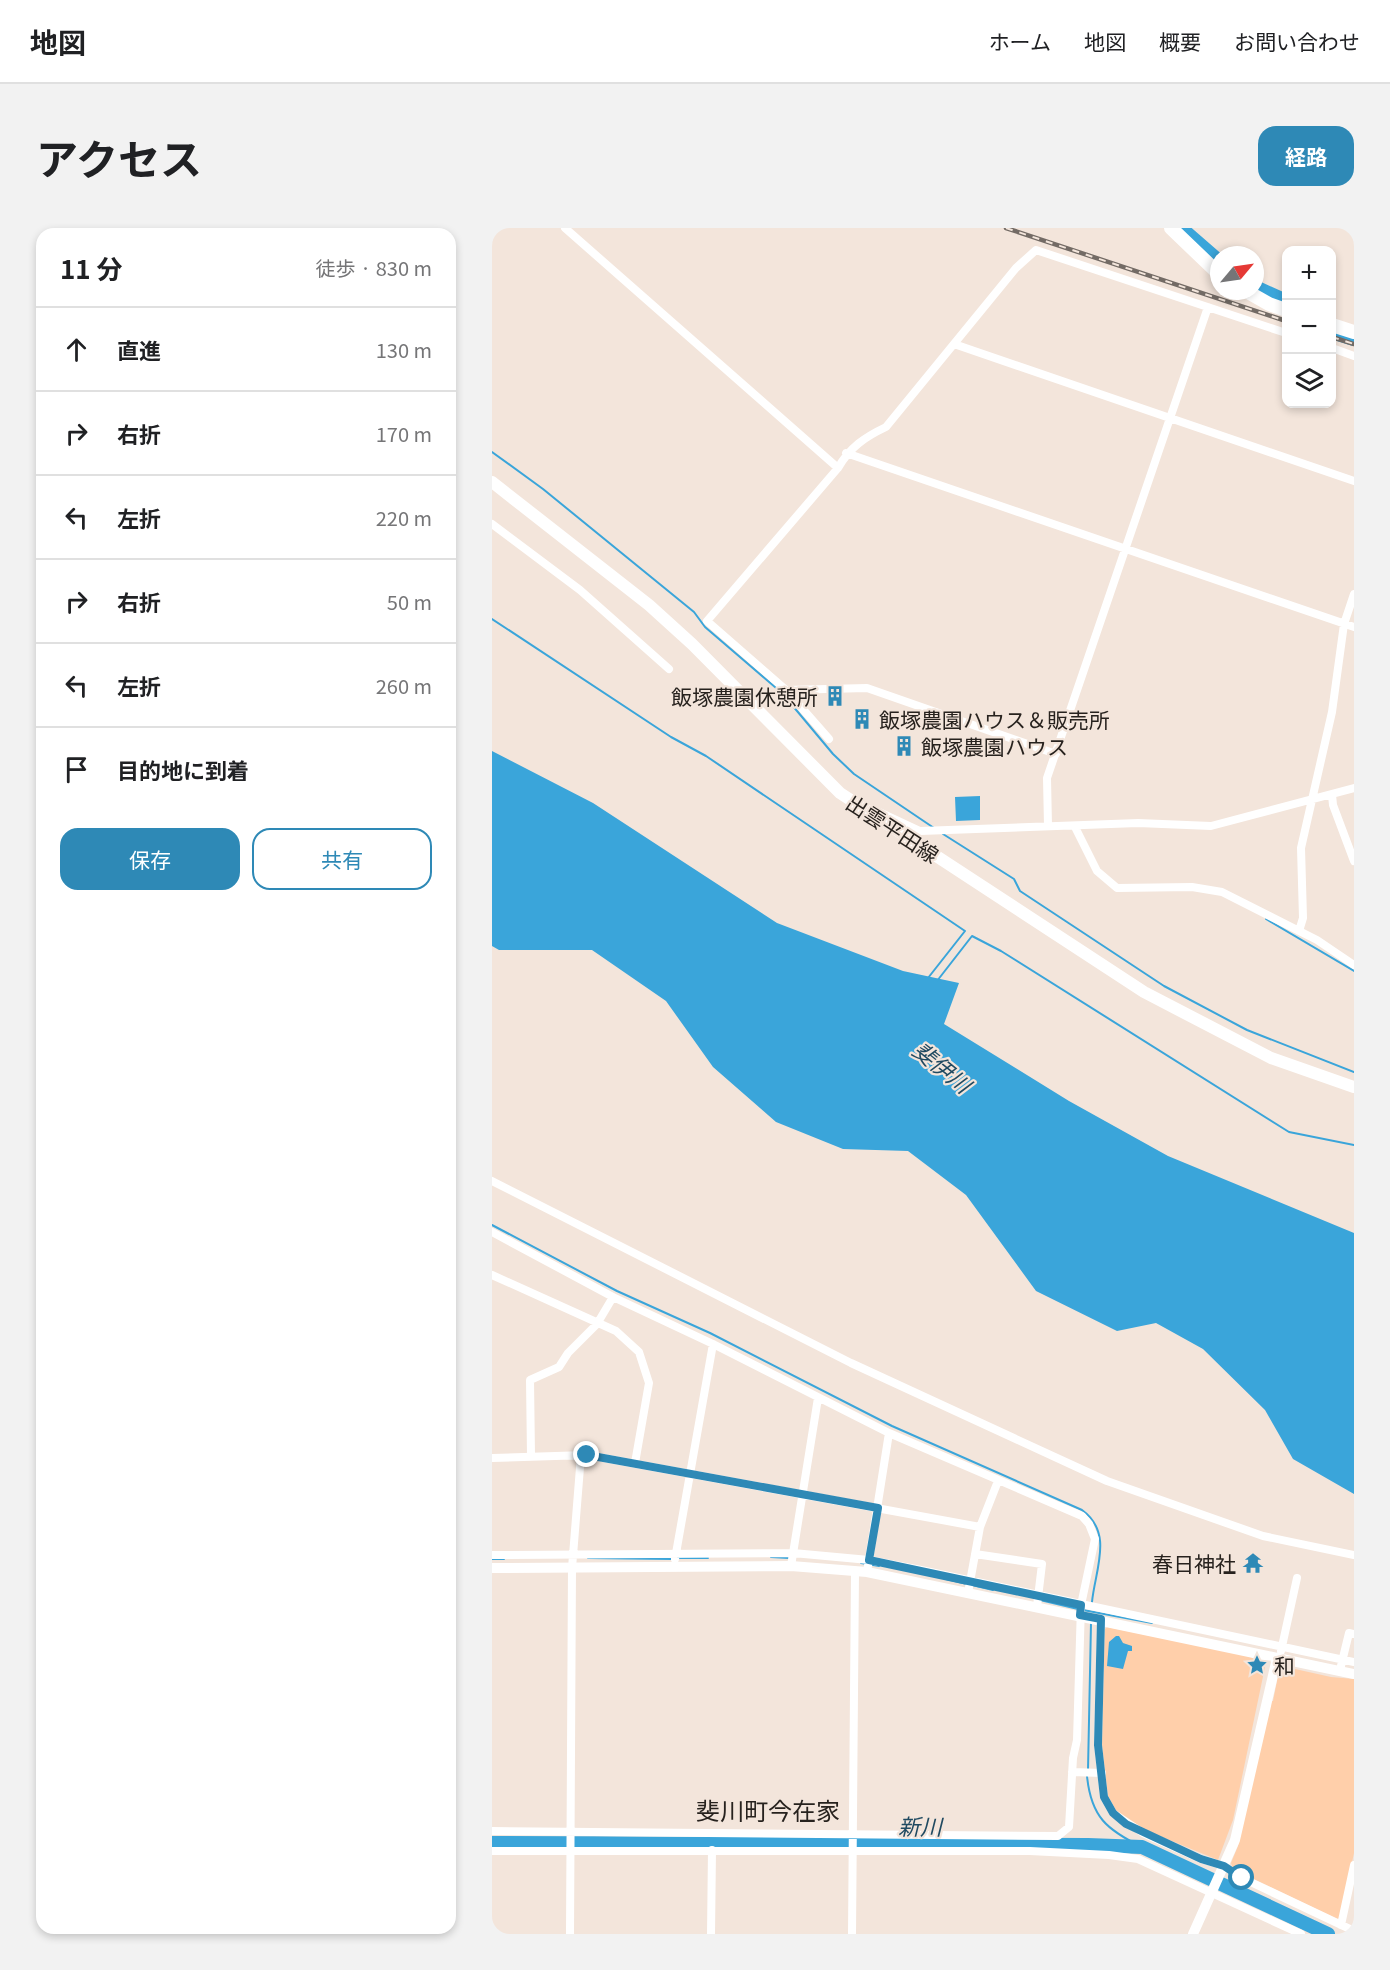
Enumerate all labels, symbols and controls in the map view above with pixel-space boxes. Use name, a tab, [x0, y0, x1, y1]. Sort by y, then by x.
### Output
text: 地図	[30, 21, 86, 61]
text: ホーム	[989, 26, 1051, 56]
text: 地図	[1084, 26, 1126, 56]
text: 概要	[1159, 26, 1201, 56]
text: お問い合わせ	[1234, 26, 1360, 56]
text: アクセス	[36, 126, 202, 187]
button: 経路	[1258, 126, 1354, 186]
north arrow	[1210, 246, 1264, 300]
map controls	[1282, 246, 1336, 408]
button: +	[1282, 246, 1336, 300]
text: 11 分	[60, 249, 123, 286]
text: 徒歩 · 830 m	[316, 253, 432, 282]
button: −	[1282, 300, 1336, 354]
icon: ahead	[60, 333, 93, 366]
text: 直進	[117, 333, 161, 365]
text: 130 m	[376, 335, 432, 364]
button: layers	[1282, 354, 1336, 408]
icon: right	[60, 417, 93, 450]
text: 右折	[117, 417, 161, 449]
text: 170 m	[376, 419, 432, 448]
icon: left	[60, 501, 93, 534]
text: 左折	[117, 501, 161, 533]
text: 220 m	[376, 503, 432, 532]
icon: right	[60, 585, 93, 618]
text: 右折	[117, 585, 161, 617]
text: 50 m	[387, 587, 432, 616]
icon: left	[60, 669, 93, 702]
text: 左折	[117, 669, 161, 701]
text: 260 m	[376, 671, 432, 700]
place label: 飯塚農園休憩所	[671, 681, 818, 711]
building icon: 飯塚農園休憩所	[823, 684, 847, 708]
place label: 飯塚農園ハウス＆販売所	[879, 704, 1110, 734]
building icon: 飯塚農園ハウス＆販売所	[850, 707, 874, 731]
place label: 飯塚農園ハウス	[921, 731, 1068, 761]
building icon: 飯塚農園ハウス	[892, 734, 916, 758]
icon: arrive	[60, 753, 93, 786]
text: 目的地に到着	[117, 753, 249, 785]
street label: 出雲平田線	[841, 787, 945, 869]
button: 保存	[60, 828, 240, 890]
button: 共有	[252, 828, 432, 890]
water label: 斐伊川	[907, 1033, 980, 1100]
route end	[573, 1441, 599, 1467]
place label: 春日神社	[1152, 1548, 1236, 1578]
temple icon: 春日神社	[1241, 1551, 1265, 1575]
place label: 和	[1274, 1650, 1295, 1680]
place icon: 和	[1245, 1653, 1269, 1677]
district label: 斐川町今在家	[696, 1792, 840, 1827]
water label: 新川	[898, 1809, 944, 1841]
route start	[1228, 1864, 1254, 1890]

